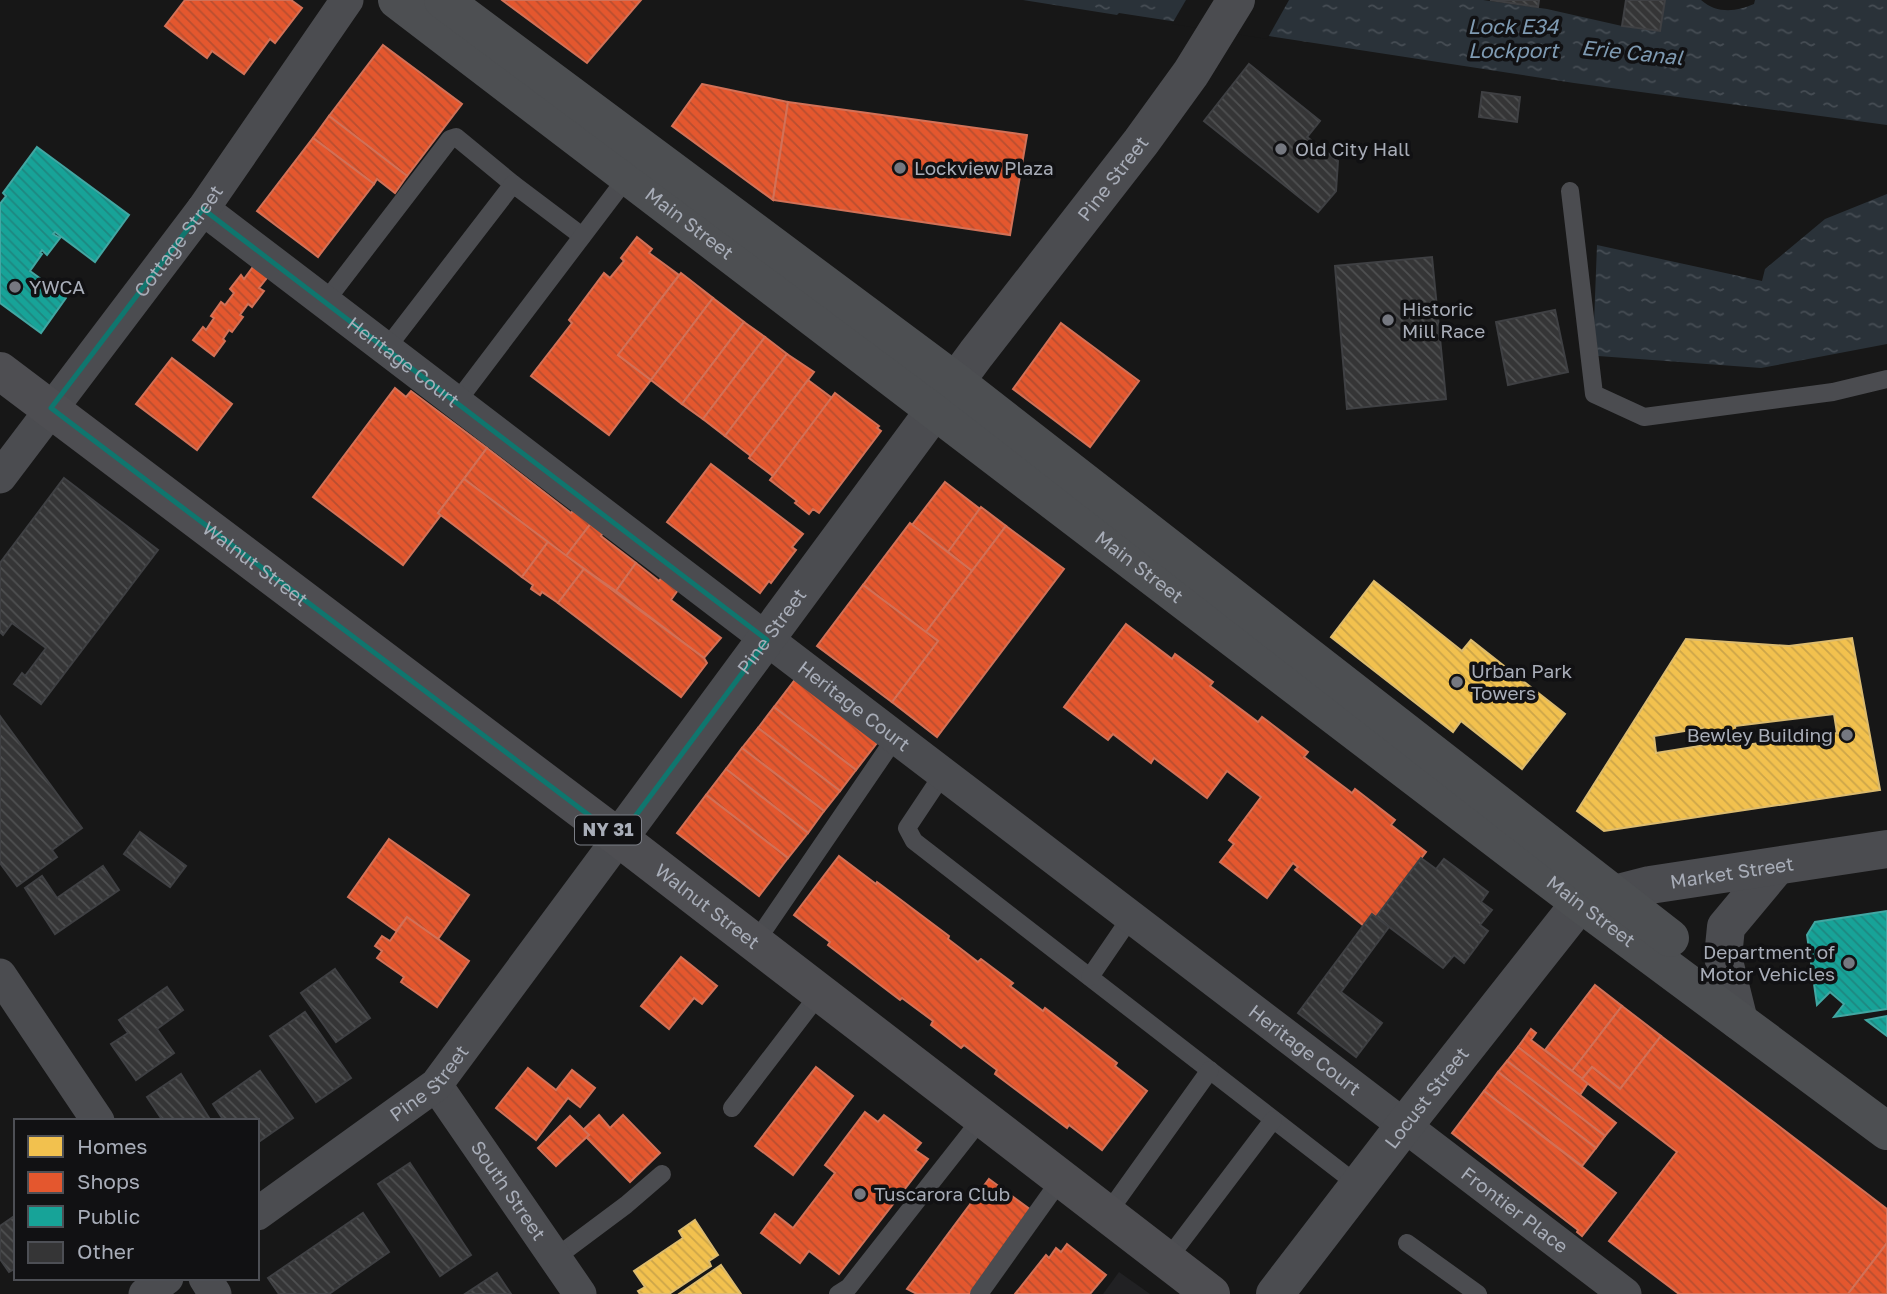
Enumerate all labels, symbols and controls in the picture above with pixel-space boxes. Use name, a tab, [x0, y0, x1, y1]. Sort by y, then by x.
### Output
water label: Lock E34 Lockport	[1468, 13, 1561, 63]
water label: Erie Canal	[1580, 34, 1685, 70]
street label: Pine Street	[1072, 131, 1153, 225]
place label: Old City Hall	[1295, 137, 1410, 160]
marker: Old City Hall	[1273, 141, 1289, 157]
place label: Lockview Plaza	[914, 156, 1054, 179]
marker: Lockview Plaza	[892, 160, 908, 176]
street label: Cottage Street	[129, 180, 227, 301]
street label: Main Street	[641, 182, 739, 264]
place label: YWCA	[29, 275, 85, 298]
marker: YWCA	[7, 279, 23, 295]
place label: Historic Mill Race	[1402, 297, 1485, 342]
street label: Heritage Court	[343, 311, 464, 412]
marker: Historic Mill Race	[1380, 312, 1396, 328]
street label: Walnut Street	[198, 516, 313, 611]
street label: Main Street	[1091, 525, 1188, 607]
street label: Pine Street	[732, 583, 810, 678]
street label: Heritage Court	[794, 655, 915, 756]
place label: Urban Park Towers	[1471, 659, 1573, 704]
marker: Urban Park Towers	[1449, 674, 1465, 690]
place label: Bewley Building	[1687, 723, 1833, 746]
marker: Bewley Building	[1839, 727, 1855, 743]
road number: NY 31	[575, 816, 641, 844]
street label: Market Street	[1668, 851, 1795, 893]
street label: Walnut Street	[651, 858, 765, 953]
street label: Main Street	[1543, 870, 1640, 951]
place label: Department of Motor Vehicles	[1699, 940, 1835, 985]
marker: Department of Motor Vehicles	[1841, 955, 1857, 971]
street label: Heritage Court	[1245, 999, 1366, 1099]
street label: Pine Street	[385, 1040, 473, 1126]
street label: Locust Street	[1379, 1042, 1473, 1153]
legend	[14, 1119, 259, 1280]
text: Homes	[77, 1133, 147, 1159]
street label: South Street	[467, 1136, 551, 1244]
street label: Frontier Place	[1457, 1162, 1573, 1257]
text: Shops	[77, 1168, 140, 1194]
place label: Tuscarora Club	[874, 1182, 1010, 1205]
marker: Tuscarora Club	[852, 1186, 868, 1202]
text: Public	[77, 1203, 140, 1229]
text: Other	[77, 1238, 134, 1264]

